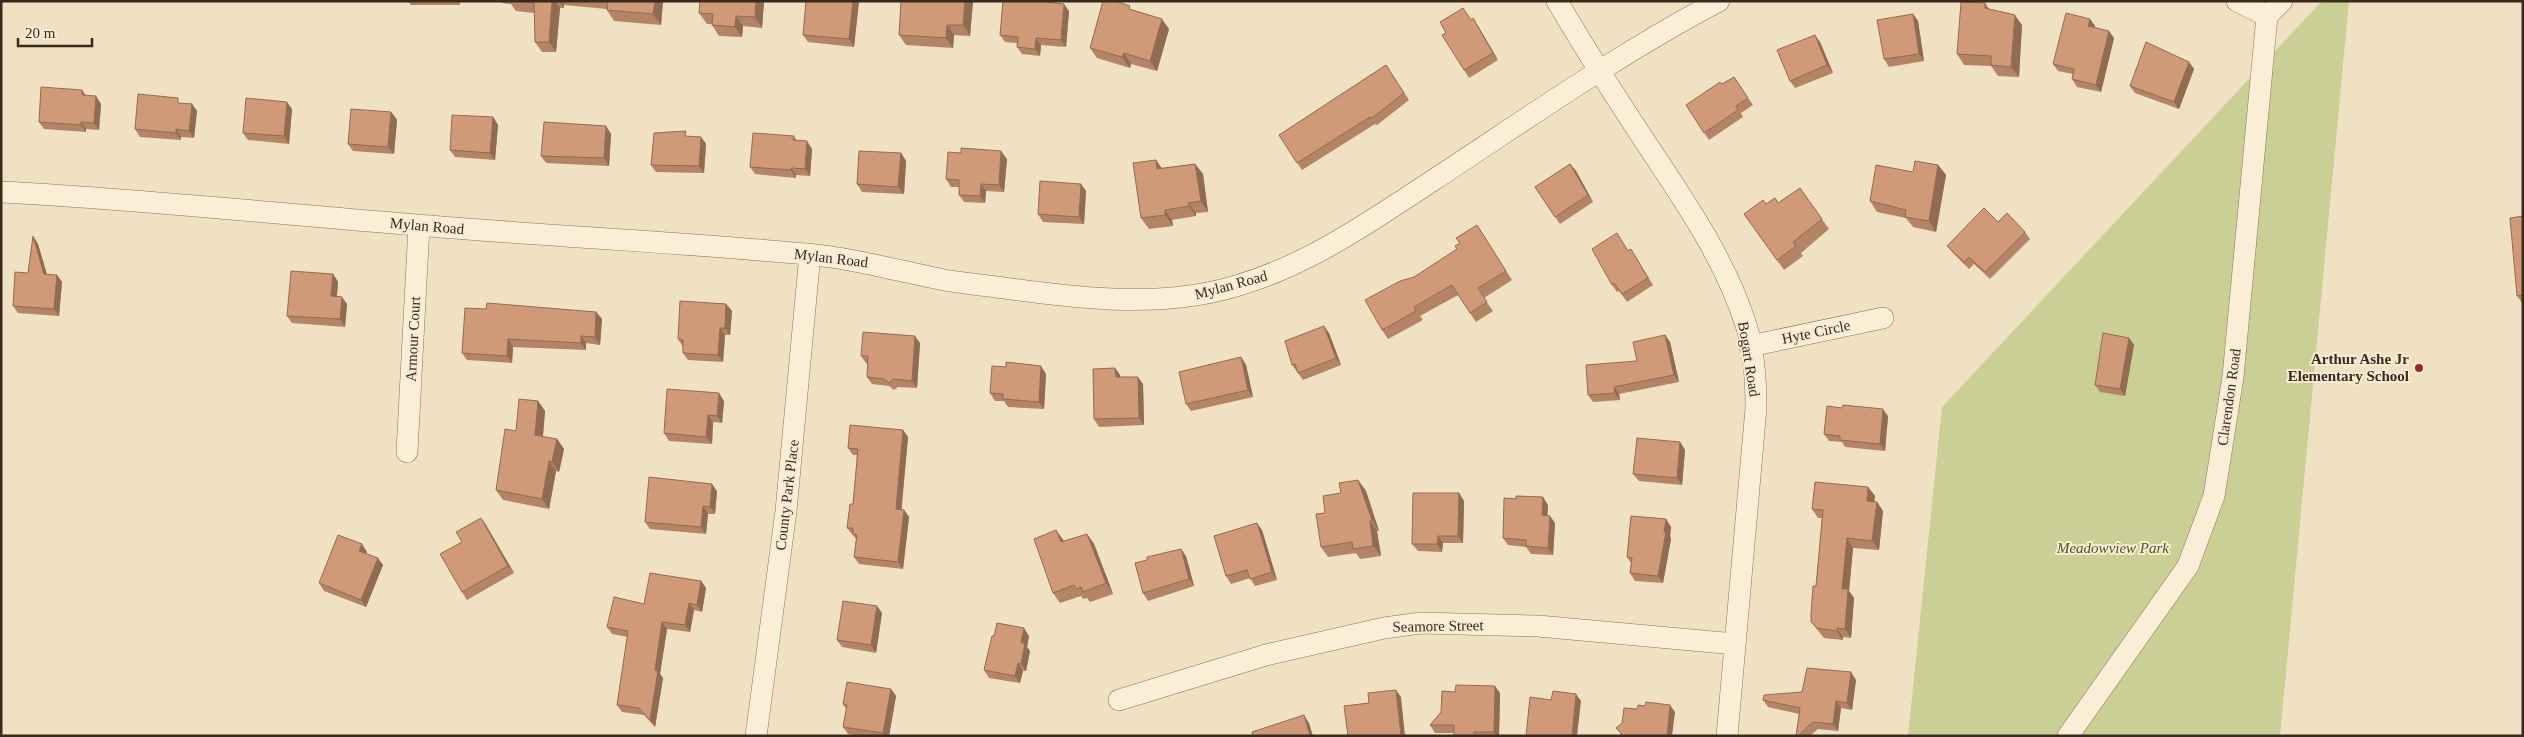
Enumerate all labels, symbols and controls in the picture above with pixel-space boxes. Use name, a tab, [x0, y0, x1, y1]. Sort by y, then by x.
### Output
scale bar	[18, 15, 91, 47]
text: 20 m	[25, 25, 56, 41]
street label: Mylan Road	[389, 215, 465, 237]
street label: Mylan Road	[793, 246, 869, 271]
street label: Mylan Road	[1193, 267, 1270, 302]
street label: Armour Court	[403, 295, 423, 382]
street label: Hyte Circle	[1780, 317, 1852, 347]
street label: Bogart Road	[1735, 320, 1763, 398]
street label: Clarendon Road	[2214, 347, 2244, 447]
place label: Arthur Ashe Jr Elementary School	[2288, 351, 2409, 384]
marker: Arthur Ashe Jr Elementary School	[2413, 362, 2425, 374]
street label: County Park Place	[772, 438, 802, 551]
park label: Meadowview Park	[2056, 540, 2169, 556]
street label: Seamore Street	[1392, 617, 1485, 635]

